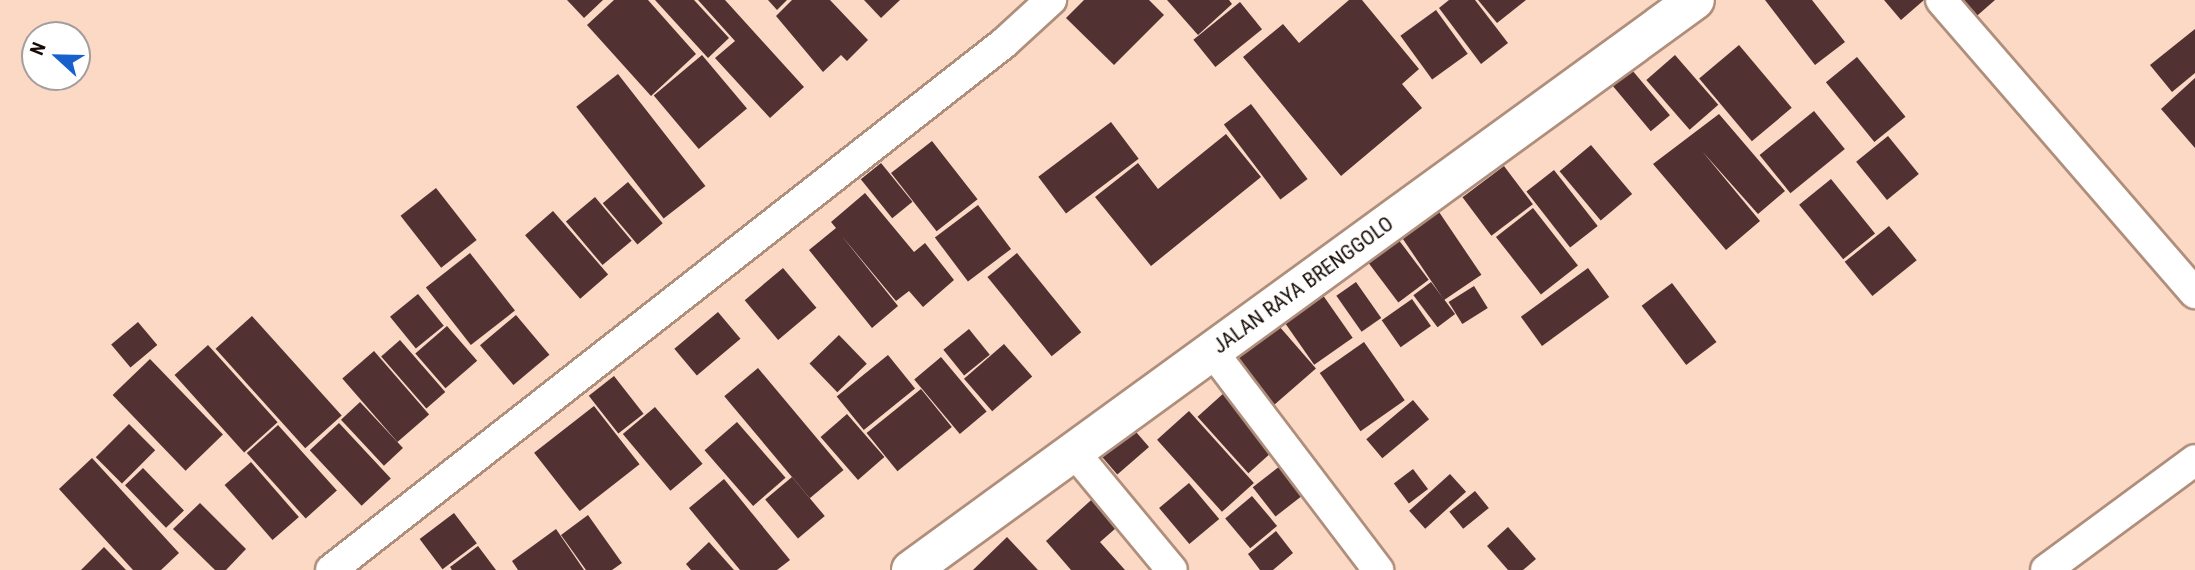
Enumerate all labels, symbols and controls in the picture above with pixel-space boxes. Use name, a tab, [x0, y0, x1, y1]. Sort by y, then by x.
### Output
north arrow	[21, 21, 91, 91]
text: N	[25, 39, 51, 58]
street label: JALAN RAYA BRENGGOLO	[1208, 211, 1398, 359]

